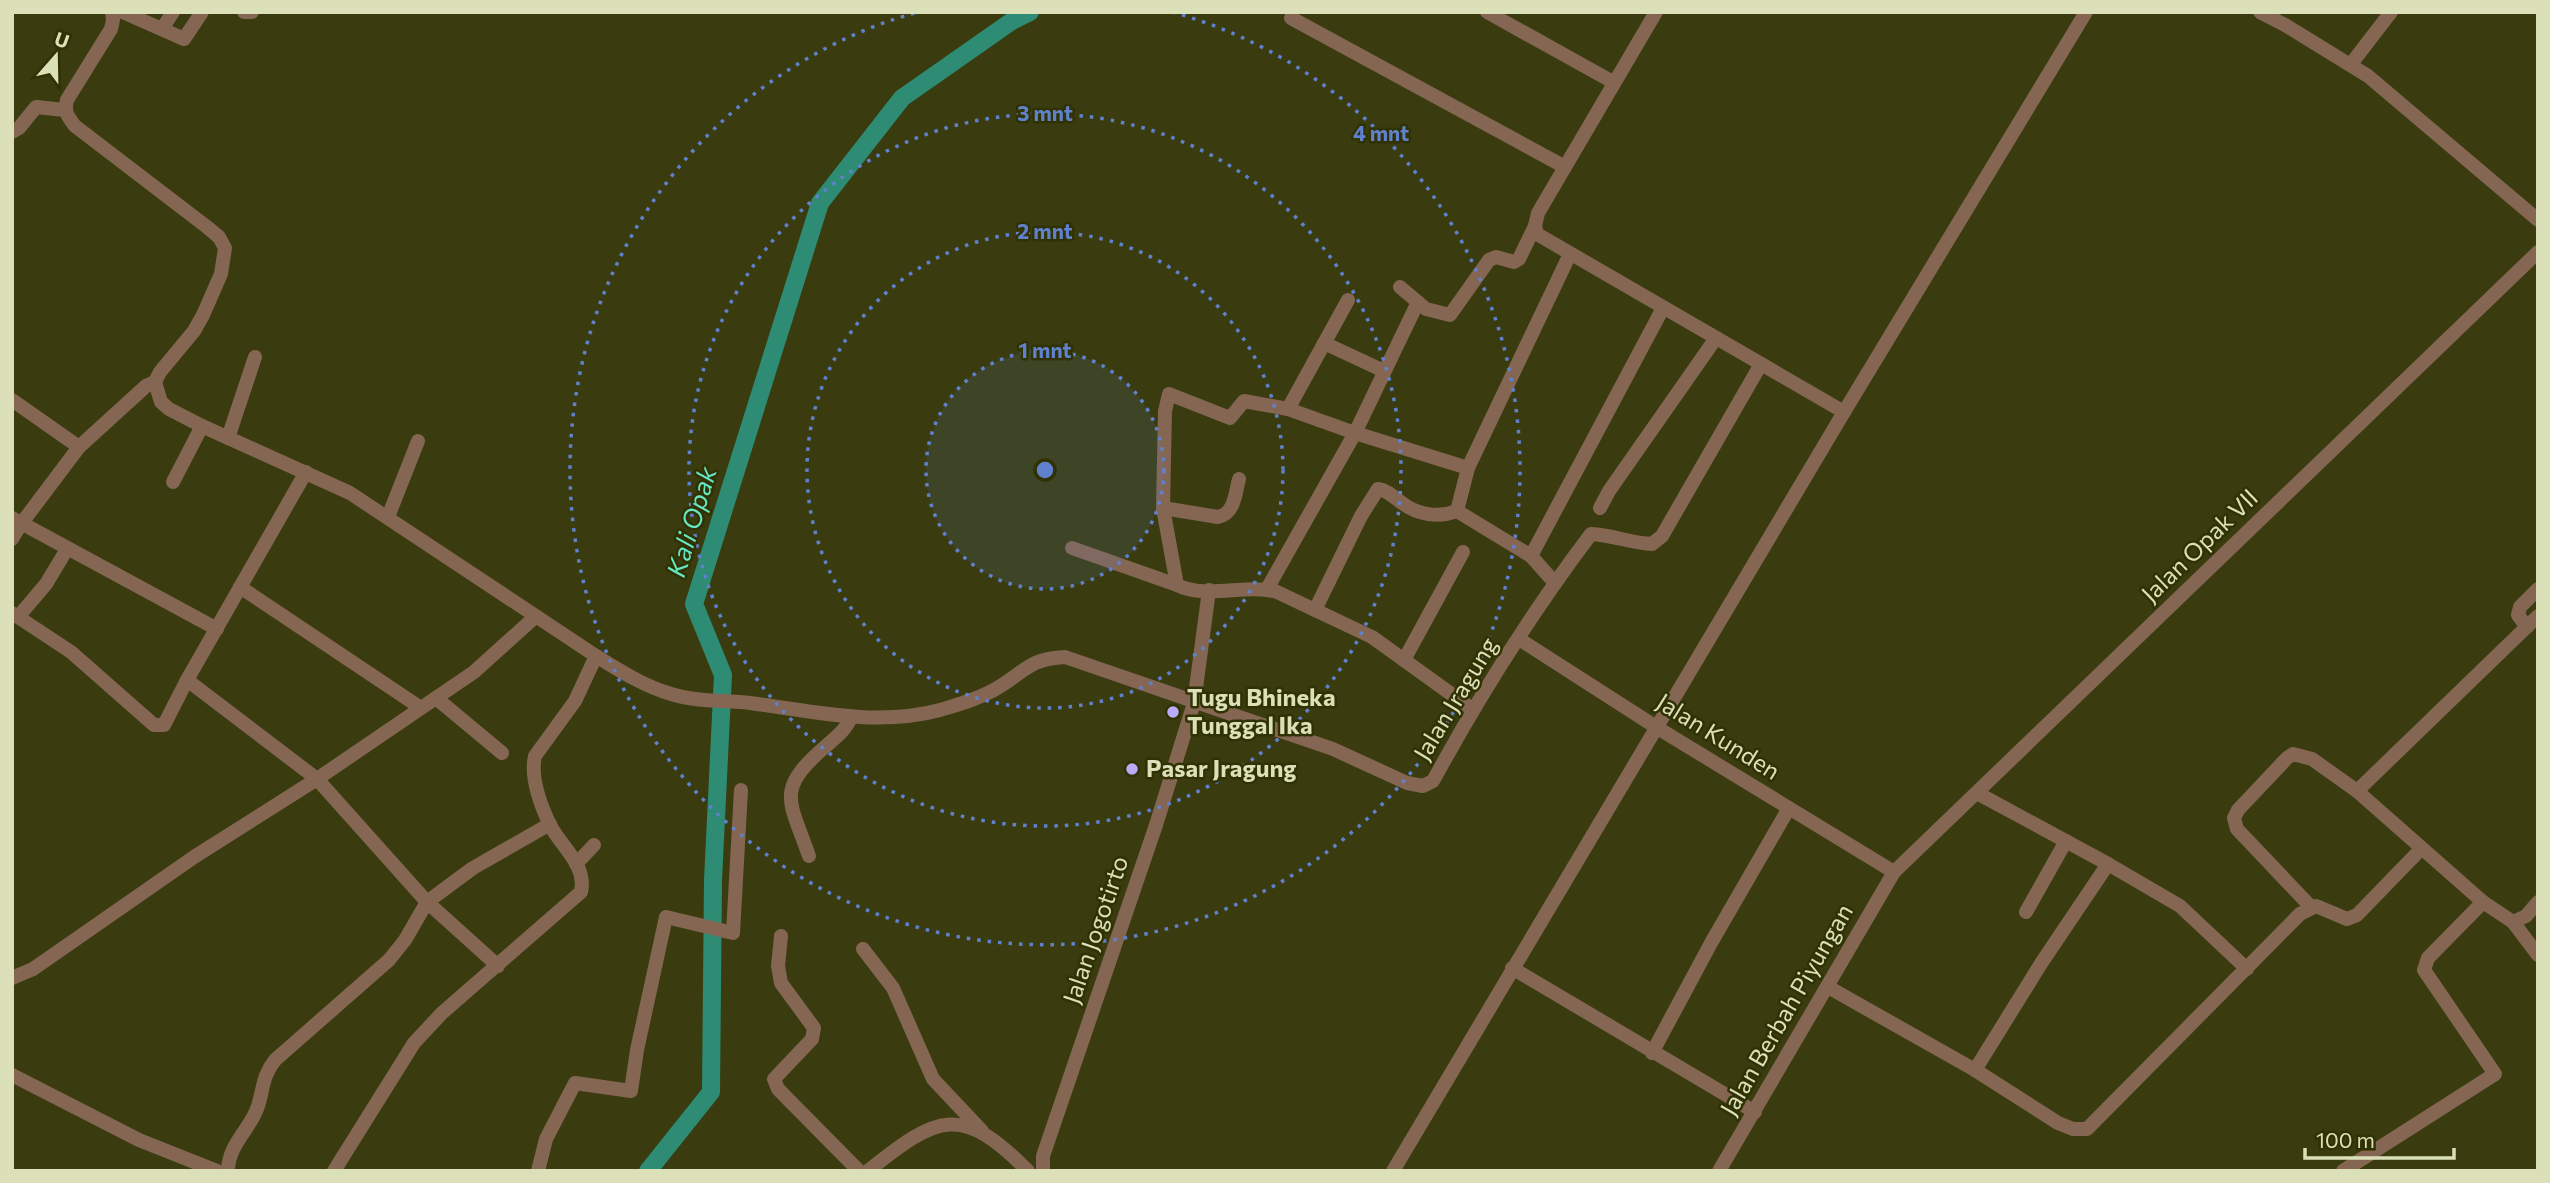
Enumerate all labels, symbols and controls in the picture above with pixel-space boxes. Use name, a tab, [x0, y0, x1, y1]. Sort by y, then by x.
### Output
north arrow	[21, 21, 91, 91]
text: U	[52, 26, 72, 53]
text: 3 mnt	[1017, 100, 1073, 125]
text: 4 mnt	[1353, 120, 1409, 145]
text: 2 mnt	[1017, 218, 1073, 243]
text: 1 mnt	[1019, 337, 1072, 362]
centre of rings	[1033, 458, 1057, 482]
water label: Kali Opak	[659, 462, 722, 580]
street label: Jalan Opak VII	[2135, 482, 2263, 608]
street label: Jalan Jragung	[1407, 631, 1503, 765]
place label: Tugu Bhineka Tunggal Ika	[1187, 682, 1336, 739]
street label: Jalan Kunden	[1652, 686, 1786, 785]
marker: Tugu Bhineka Tunggal Ika	[1165, 704, 1181, 720]
place label: Pasar Jragung	[1146, 753, 1296, 782]
marker: Pasar Jragung	[1124, 761, 1140, 777]
street label: Jalan Jogotirto	[1056, 852, 1133, 1007]
street label: Jalan Berbah Piyungan	[1713, 898, 1858, 1120]
scale bar	[2305, 1116, 2454, 1160]
text: 100 m	[2316, 1127, 2375, 1152]

